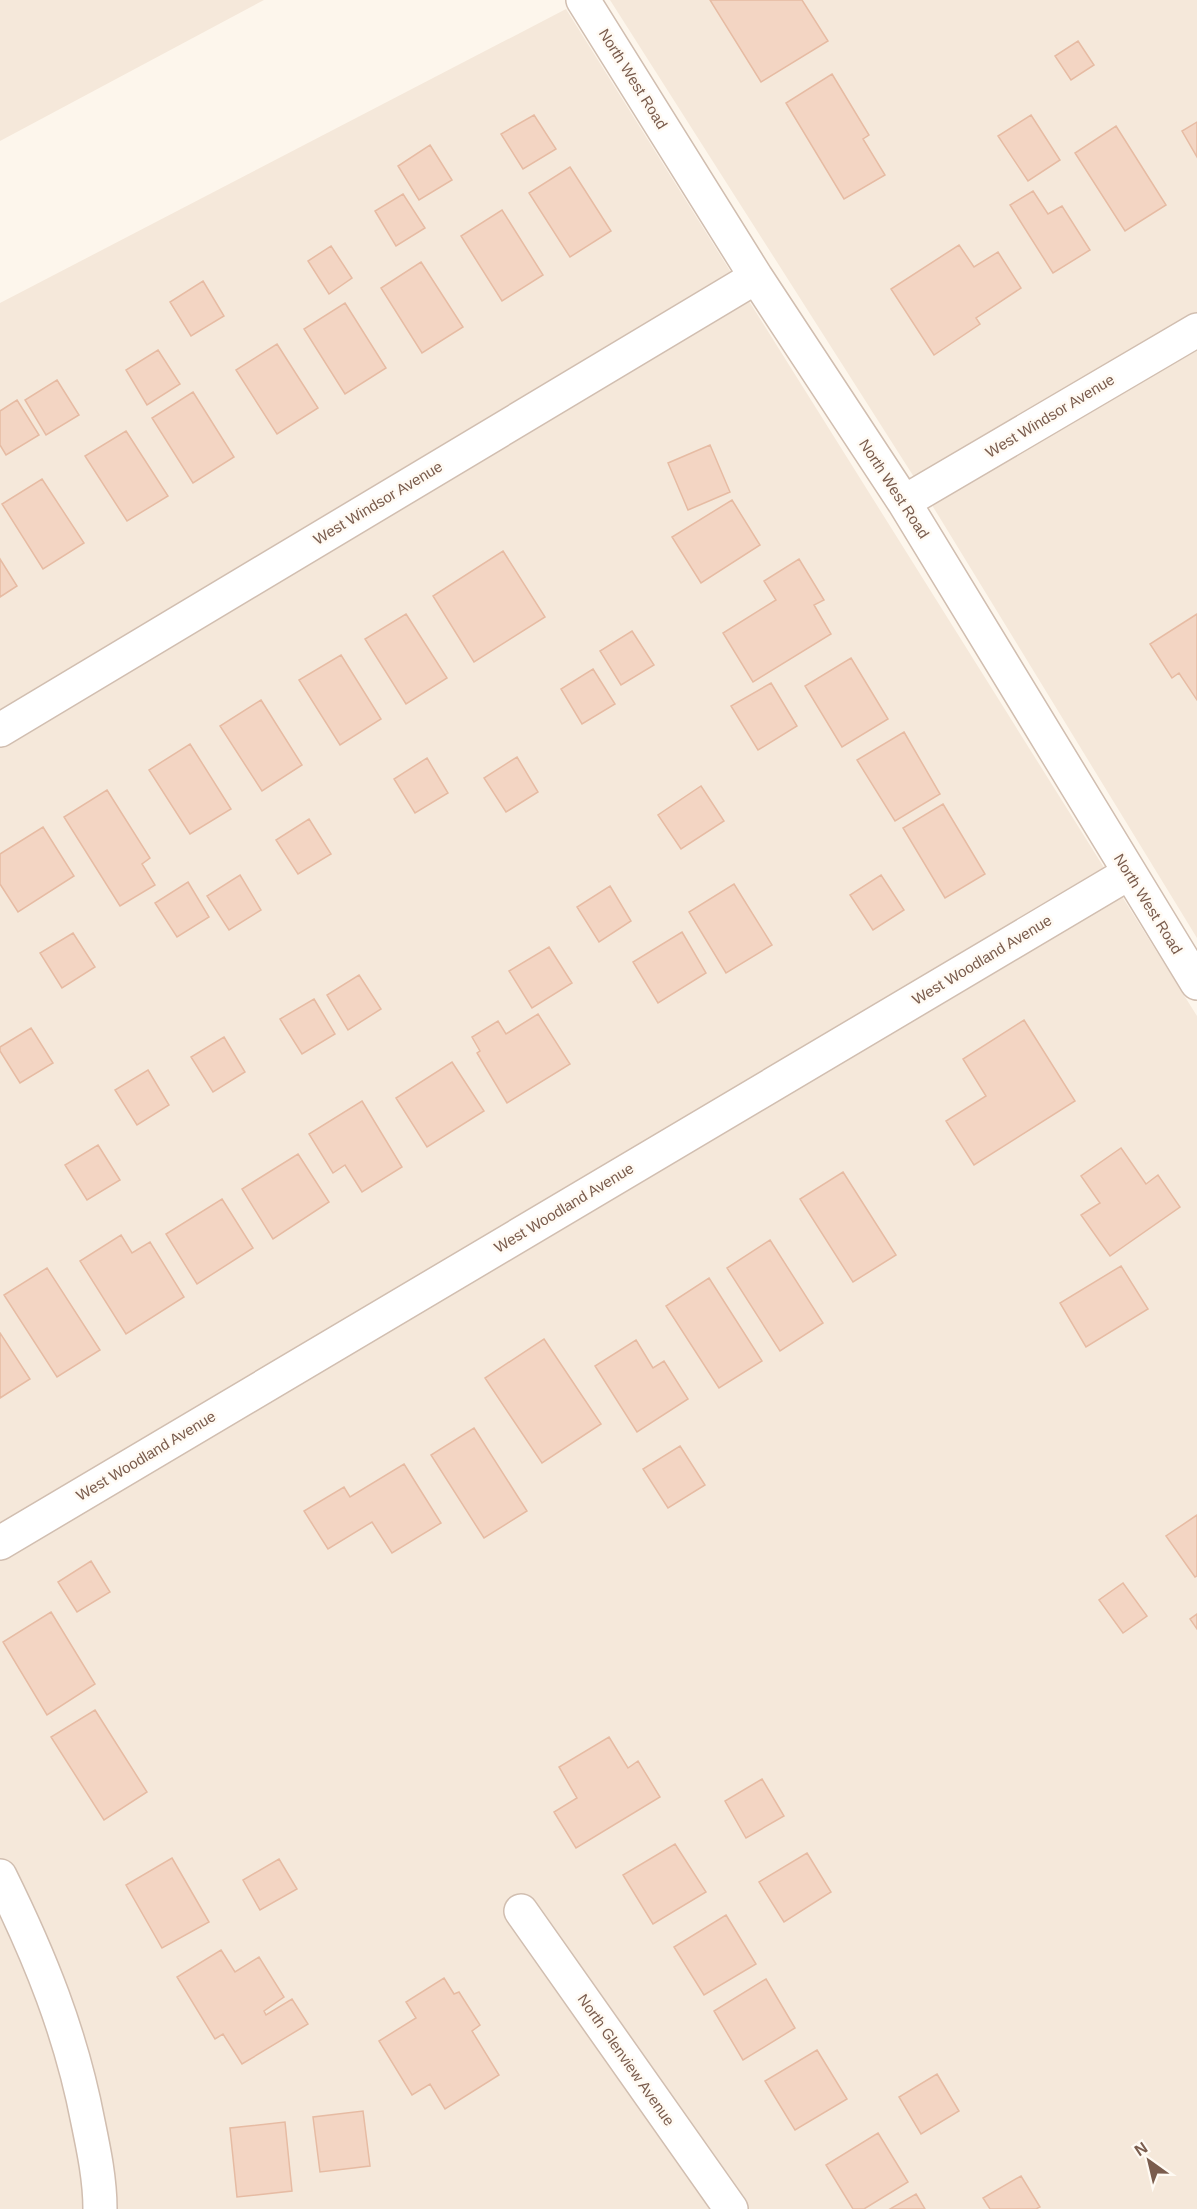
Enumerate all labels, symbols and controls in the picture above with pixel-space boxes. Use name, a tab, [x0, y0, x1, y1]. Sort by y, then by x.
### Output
street label: North West Road	[596, 26, 671, 132]
street label: West Windsor Avenue	[982, 370, 1117, 461]
street label: North West Road	[856, 436, 933, 541]
street label: West Windsor Avenue	[310, 457, 445, 548]
street label: North West Road	[1111, 851, 1186, 957]
street label: West Woodland Avenue	[909, 911, 1054, 1008]
street label: West Woodland Avenue	[491, 1159, 636, 1256]
street label: West Woodland Avenue	[73, 1407, 218, 1504]
street label: North Glenview Avenue	[575, 1991, 678, 2129]
north arrow	[1119, 2131, 1179, 2191]
text: N	[1131, 2139, 1150, 2159]

